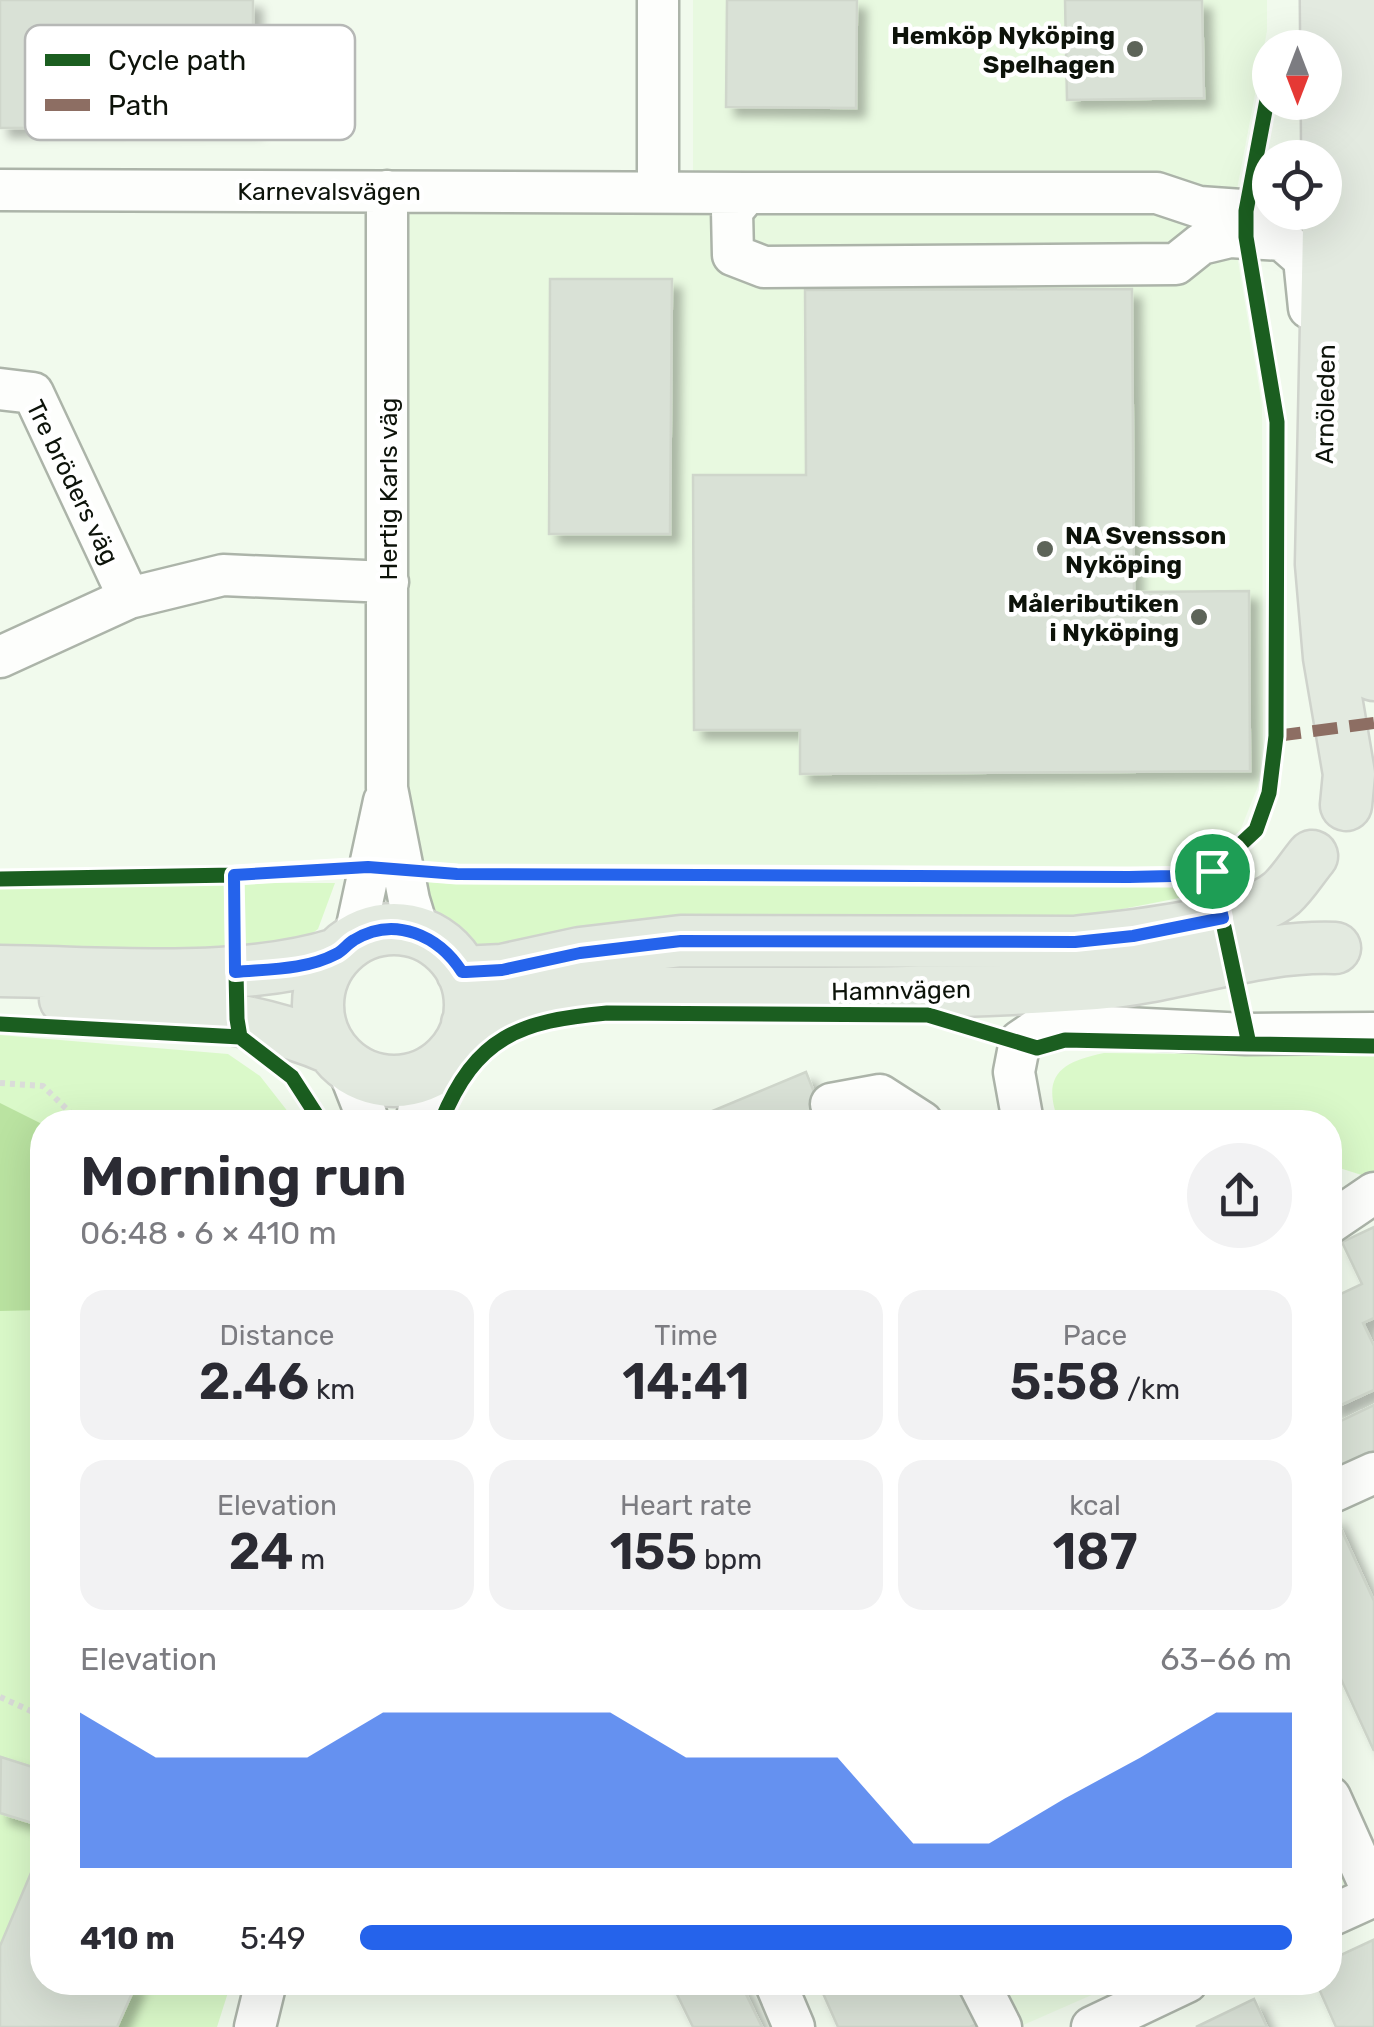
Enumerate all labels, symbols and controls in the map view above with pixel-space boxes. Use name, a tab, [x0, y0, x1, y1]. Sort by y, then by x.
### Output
place label: Hemköp Nyköping Spelhagen	[891, 21, 1115, 79]
legend	[25, 25, 355, 140]
north arrow	[1252, 30, 1342, 120]
map controls	[1252, 30, 1342, 230]
marker: Hemköp Nyköping Spelhagen	[1124, 38, 1146, 60]
text: Cycle path	[108, 44, 246, 77]
text: Path	[108, 89, 169, 122]
button: locate	[1252, 140, 1342, 230]
street label: Karnevalsvägen	[237, 177, 421, 206]
street label: Arnöleden	[1310, 344, 1341, 464]
street label: Tre bröders väg	[20, 395, 125, 569]
street label: Hertig Karls väg	[374, 398, 403, 580]
place label: NA Svensson Nyköping	[1065, 521, 1226, 579]
marker: NA Svensson Nyköping	[1034, 538, 1056, 560]
place label: Måleributiken i Nyköping	[1007, 589, 1179, 647]
marker: Måleributiken i Nyköping	[1188, 606, 1210, 628]
pin	[1170, 829, 1255, 914]
icon: arrive	[1185, 844, 1240, 899]
street label: Hamnvägen	[831, 975, 971, 1006]
button: share	[1187, 1143, 1292, 1248]
text: Morning run	[80, 1144, 407, 1209]
text: 06:48 · 6 × 410 m	[80, 1214, 337, 1252]
text: Distance	[220, 1319, 334, 1352]
text: Time	[654, 1319, 718, 1352]
text: Pace	[1063, 1319, 1127, 1352]
text: 2.46	[199, 1352, 309, 1412]
text: 14:41	[622, 1352, 750, 1412]
text: 5:58	[1010, 1352, 1120, 1412]
text: km	[309, 1373, 355, 1406]
text: /km	[1120, 1373, 1180, 1406]
text: Elevation	[217, 1489, 337, 1522]
text: Heart rate	[620, 1489, 752, 1522]
text: kcal	[1069, 1489, 1121, 1522]
text: 24	[229, 1522, 294, 1582]
text: 155	[610, 1522, 697, 1582]
text: 187	[1052, 1522, 1138, 1582]
text: m	[294, 1543, 325, 1576]
text: bpm	[697, 1543, 762, 1576]
text: Elevation	[80, 1640, 217, 1678]
text: 63–66 m	[1160, 1640, 1292, 1678]
text: 410 m	[80, 1919, 175, 1957]
text: 5:49	[240, 1919, 306, 1957]

